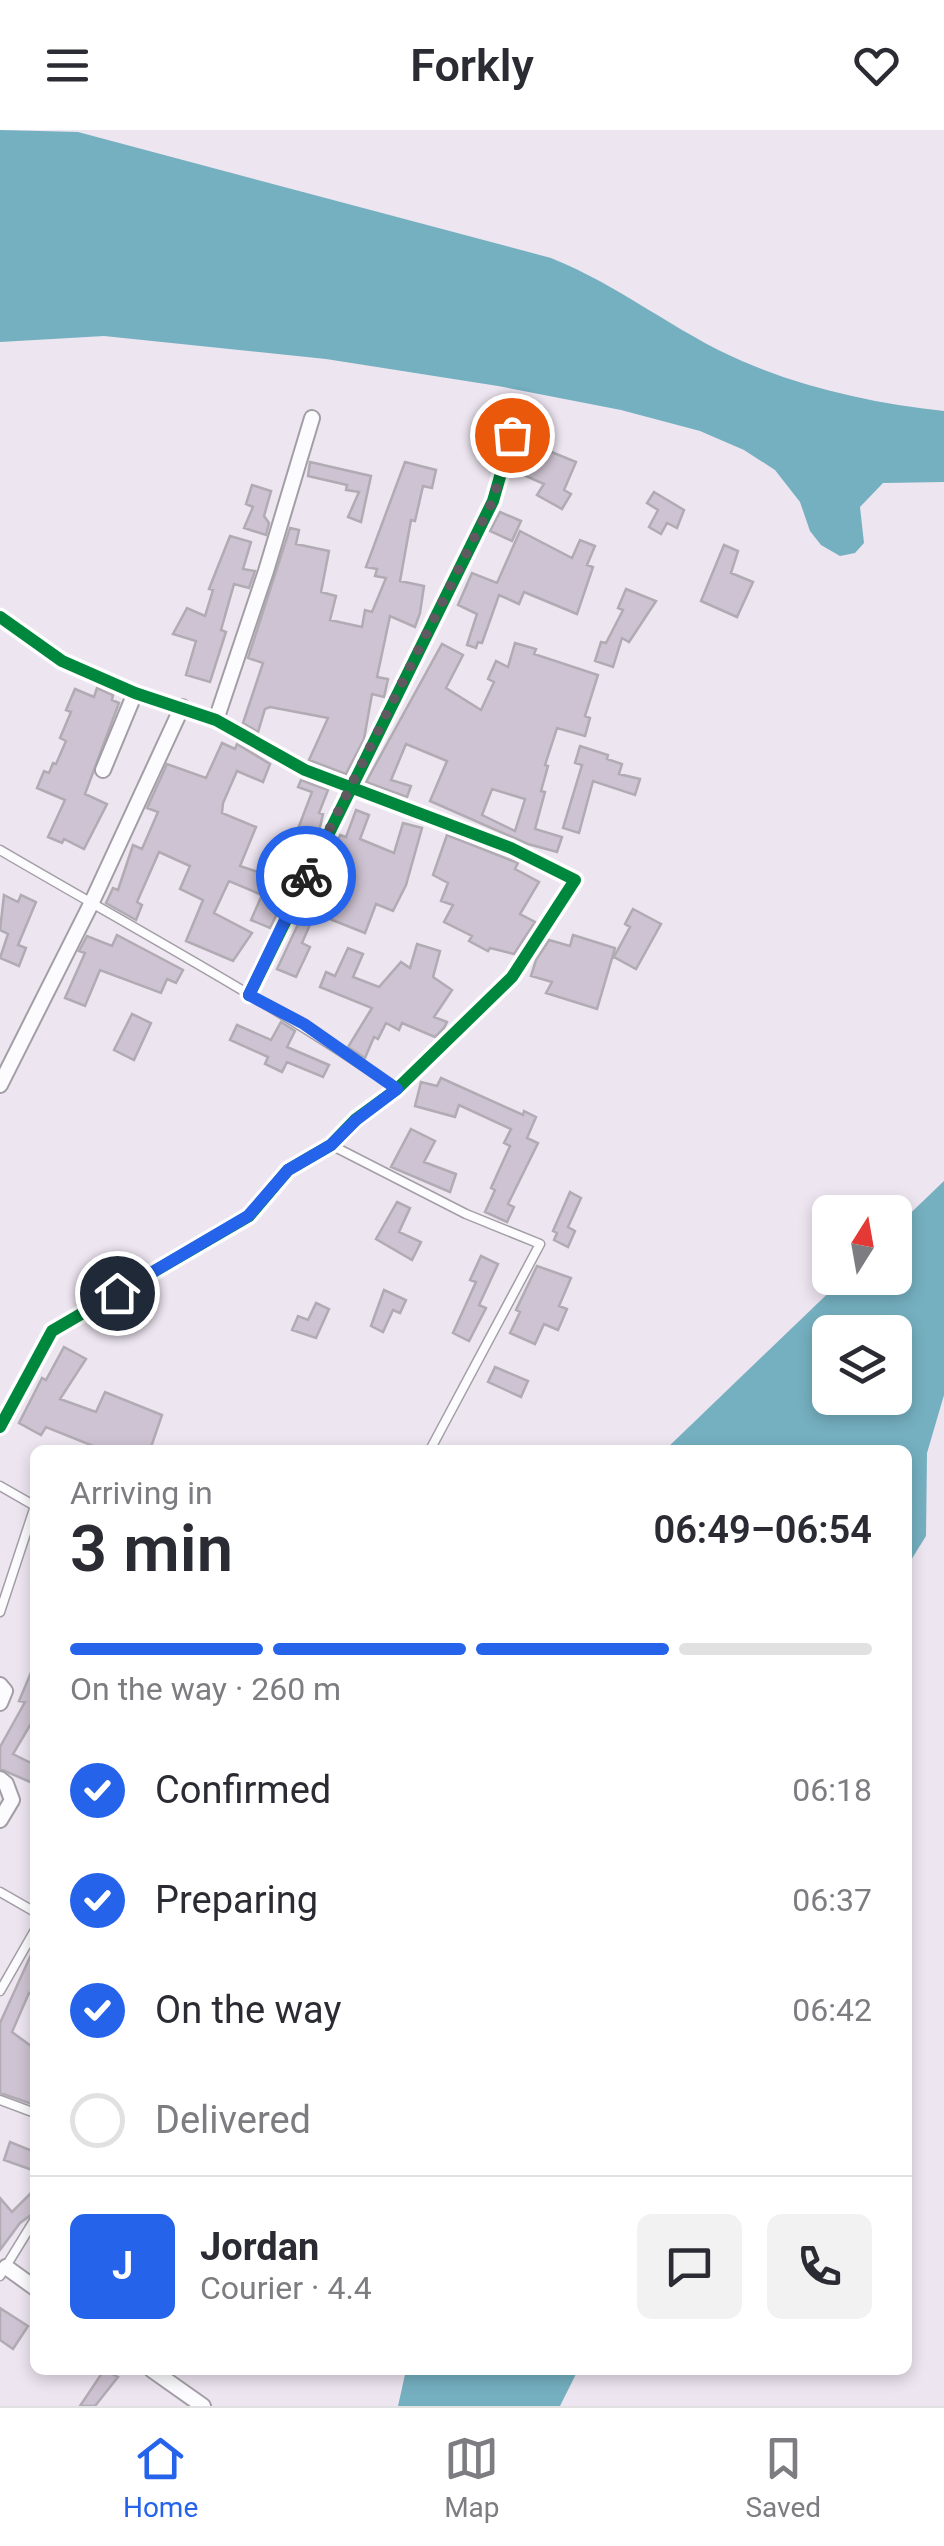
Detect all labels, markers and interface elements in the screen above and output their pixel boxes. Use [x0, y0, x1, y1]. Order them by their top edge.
icon: menu [40, 38, 95, 93]
icon: heart [849, 38, 904, 93]
text: Forkly [410, 39, 534, 92]
pin [470, 393, 555, 478]
icon: bag [485, 408, 540, 463]
courier [256, 826, 356, 926]
icon: bike [279, 849, 334, 904]
north arrow [812, 1195, 912, 1295]
map controls [812, 1195, 912, 1415]
pin [75, 1251, 160, 1336]
icon: home [90, 1266, 145, 1321]
button: layers [812, 1315, 912, 1415]
text: Arriving in [70, 1474, 213, 1512]
text: 06:49–06:54 [653, 1508, 872, 1552]
text: 3 min [70, 1511, 233, 1587]
text: On the way · 260 m [70, 1670, 341, 1708]
icon: check [70, 1763, 125, 1818]
text: Confirmed [155, 1768, 331, 1812]
text: 06:18 [792, 1771, 872, 1809]
icon: check [70, 1873, 125, 1928]
text: Preparing [155, 1878, 318, 1922]
text: 06:37 [792, 1881, 872, 1919]
icon: check [70, 1983, 125, 2038]
text: On the way [155, 1988, 341, 2032]
text: 06:42 [792, 1991, 872, 2029]
text: Delivered [155, 2098, 311, 2142]
button: chat [637, 2214, 742, 2319]
button: phone [767, 2214, 872, 2319]
text: Jordan [200, 2225, 319, 2269]
text: J [112, 2244, 133, 2288]
text: Courier · 4.4 [200, 2269, 372, 2307]
tab: Home [123, 2431, 198, 2524]
tab: Map [444, 2431, 500, 2524]
tab: Saved [745, 2431, 821, 2524]

